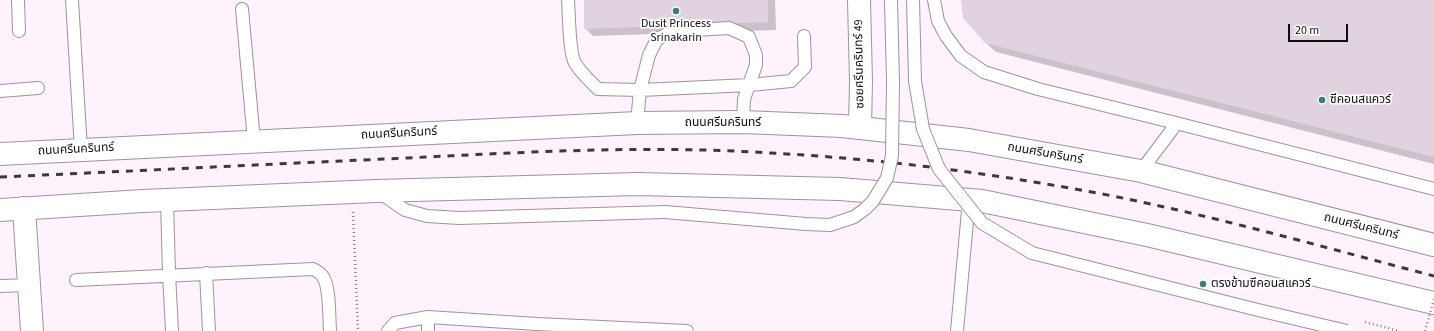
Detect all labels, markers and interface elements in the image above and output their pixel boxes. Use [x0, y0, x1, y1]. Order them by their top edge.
marker: Dusit Princess Srinakarin [671, 6, 681, 16]
scale bar [1290, 16, 1350, 42]
place label: Dusit Princess Srinakarin [641, 17, 711, 45]
street label: ซอยศรีนครินทร์ 49 [852, 19, 868, 109]
text: 20 m [1295, 22, 1319, 39]
place label: ซีคอนสแควร์ [1330, 93, 1391, 107]
marker: ซีคอนสแควร์ [1317, 95, 1327, 105]
street label: ถนนศรีนครินทร์ [685, 116, 761, 130]
street label: ถนนศรีนครินทร์ [360, 125, 438, 143]
street label: ถนนศรีนครินทร์ [1006, 140, 1084, 168]
street label: ถนนศรีนครินทร์ [37, 141, 115, 159]
street label: ถนนศรีนครินทร์ [1322, 211, 1400, 243]
place label: ตรงข้ามซีคอนสแควร์ [1211, 277, 1311, 291]
marker: ตรงข้ามซีคอนสแควร์ [1198, 279, 1208, 289]

